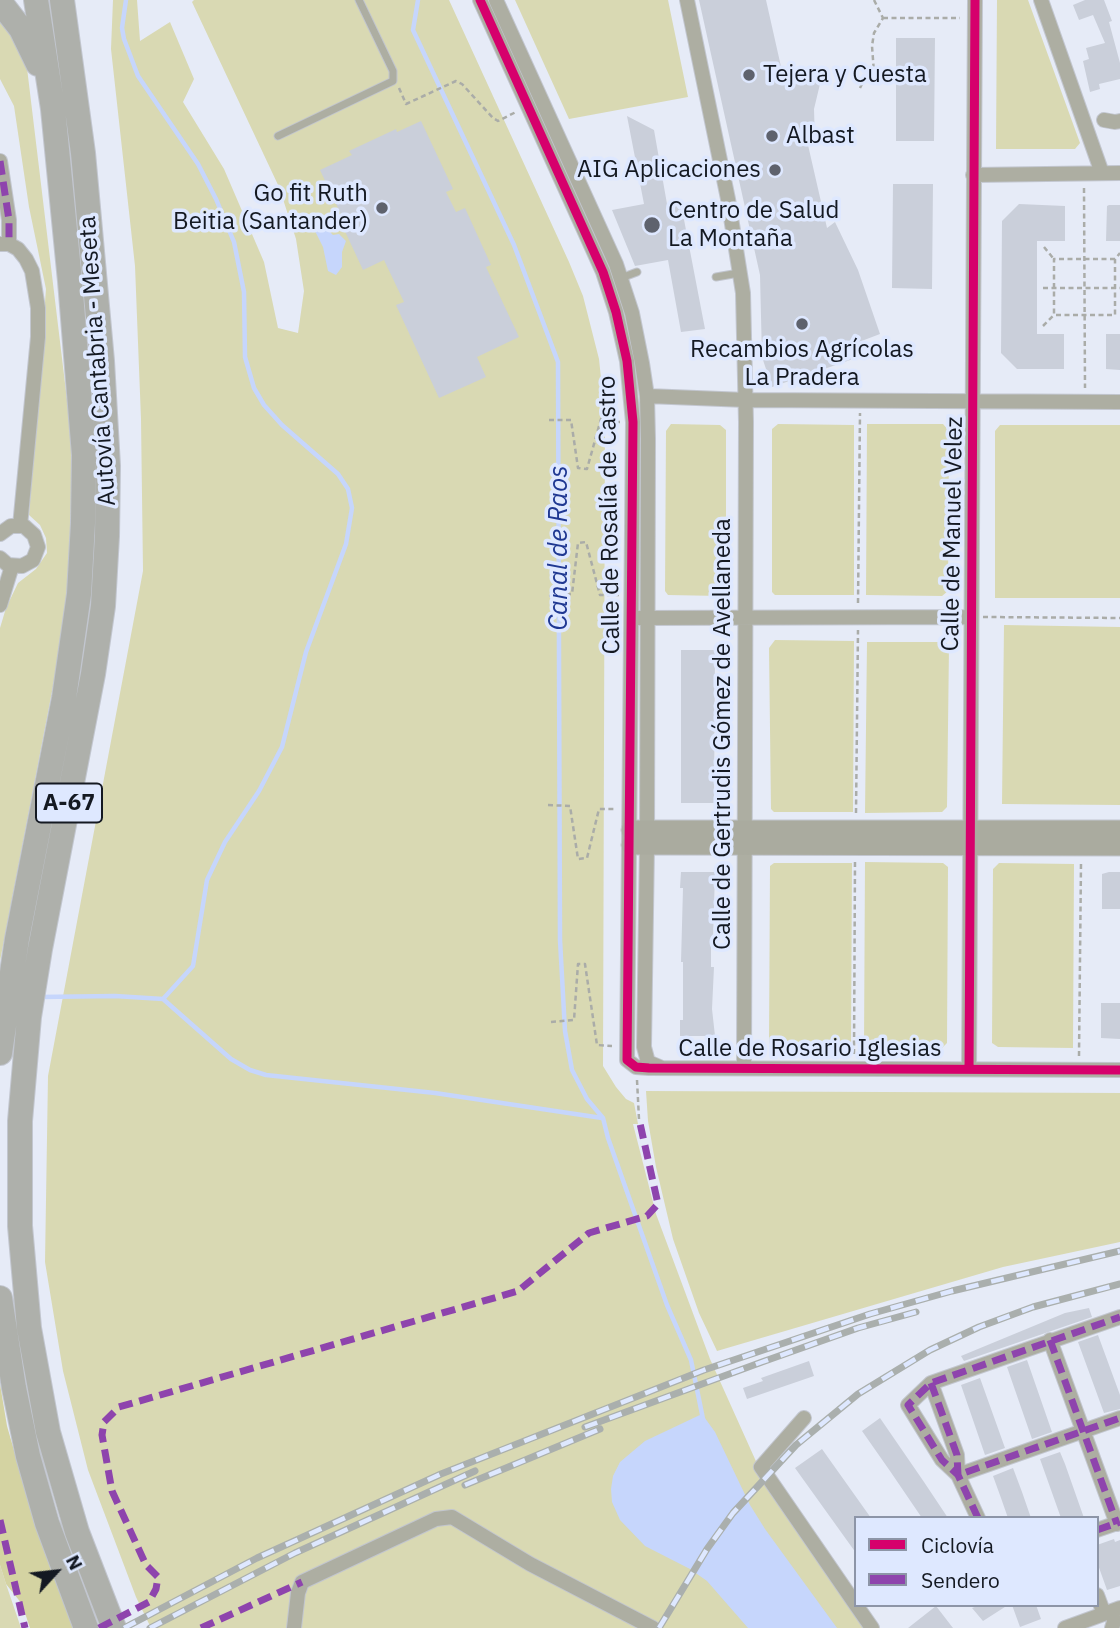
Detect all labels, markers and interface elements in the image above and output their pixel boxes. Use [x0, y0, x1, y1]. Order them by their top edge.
place label: Tejera y Cuesta [763, 61, 927, 89]
marker: Tejera y Cuesta [741, 67, 757, 83]
place label: Albast [786, 122, 855, 150]
marker: Albast [764, 128, 780, 144]
place label: AIG Aplicaciones [577, 156, 761, 184]
marker: AIG Aplicaciones [767, 162, 783, 178]
place label: Go fit Ruth Beitia (Santander) [173, 180, 368, 236]
place label: Centro de Salud La Montaña [668, 197, 840, 253]
marker: Go fit Ruth Beitia (Santander) [374, 200, 390, 216]
street label: Autovía Cantabria - Meseta [73, 215, 123, 507]
marker: Centro de Salud La Montaña [642, 215, 662, 235]
marker: Recambios Agrícolas La Pradera [794, 316, 810, 332]
place label: Recambios Agrícolas La Pradera [690, 336, 914, 392]
street label: Calle de Rosalía de Castro [593, 375, 627, 655]
street label: Calle de Manuel Velez [937, 416, 969, 652]
water label: Canal de Raos [543, 465, 575, 631]
street label: Calle de Gertrudis Gómez de Avellaneda [709, 518, 737, 950]
road number: A-67 [36, 783, 102, 822]
street label: Calle de Rosario Iglesias [678, 1035, 942, 1063]
legend [854, 1516, 1099, 1607]
text: Ciclovía [921, 1531, 994, 1559]
north arrow [21, 1537, 91, 1607]
text: N [61, 1551, 89, 1574]
text: Sendero [921, 1566, 1000, 1594]

